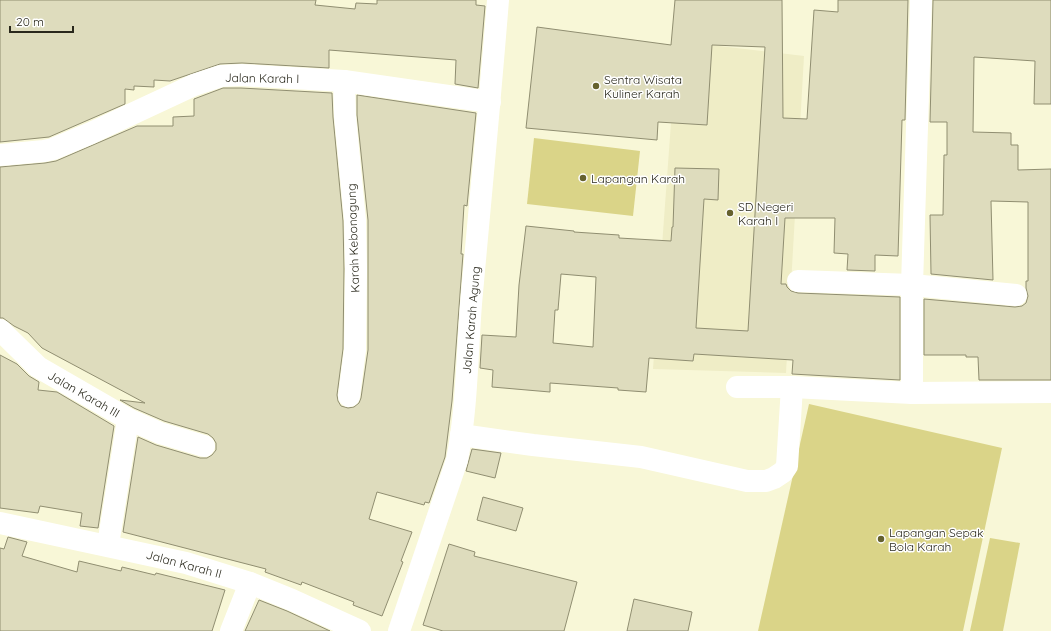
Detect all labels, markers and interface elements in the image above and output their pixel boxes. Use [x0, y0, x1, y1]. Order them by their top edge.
scale bar [10, 8, 73, 34]
text: 20 m [16, 14, 44, 29]
street label: Jalan Karah I [225, 70, 299, 86]
place label: Sentra Wisata Kuliner Karah [604, 72, 682, 101]
marker: Sentra Wisata Kuliner Karah [591, 81, 601, 91]
place label: Lapangan Karah [591, 171, 685, 186]
marker: Lapangan Karah [578, 173, 588, 183]
street label: Karah Kebonagung [344, 183, 362, 293]
place label: SD Negeri Karah I [738, 199, 793, 228]
marker: SD Negeri Karah I [725, 208, 735, 218]
street label: Jalan Karah Agung [459, 266, 483, 374]
street label: Jalan Karah III [45, 367, 123, 421]
place label: Lapangan Sepak Bola Karah [889, 525, 984, 554]
marker: Lapangan Sepak Bola Karah [876, 534, 886, 544]
street label: Jalan Karah II [145, 547, 223, 581]

